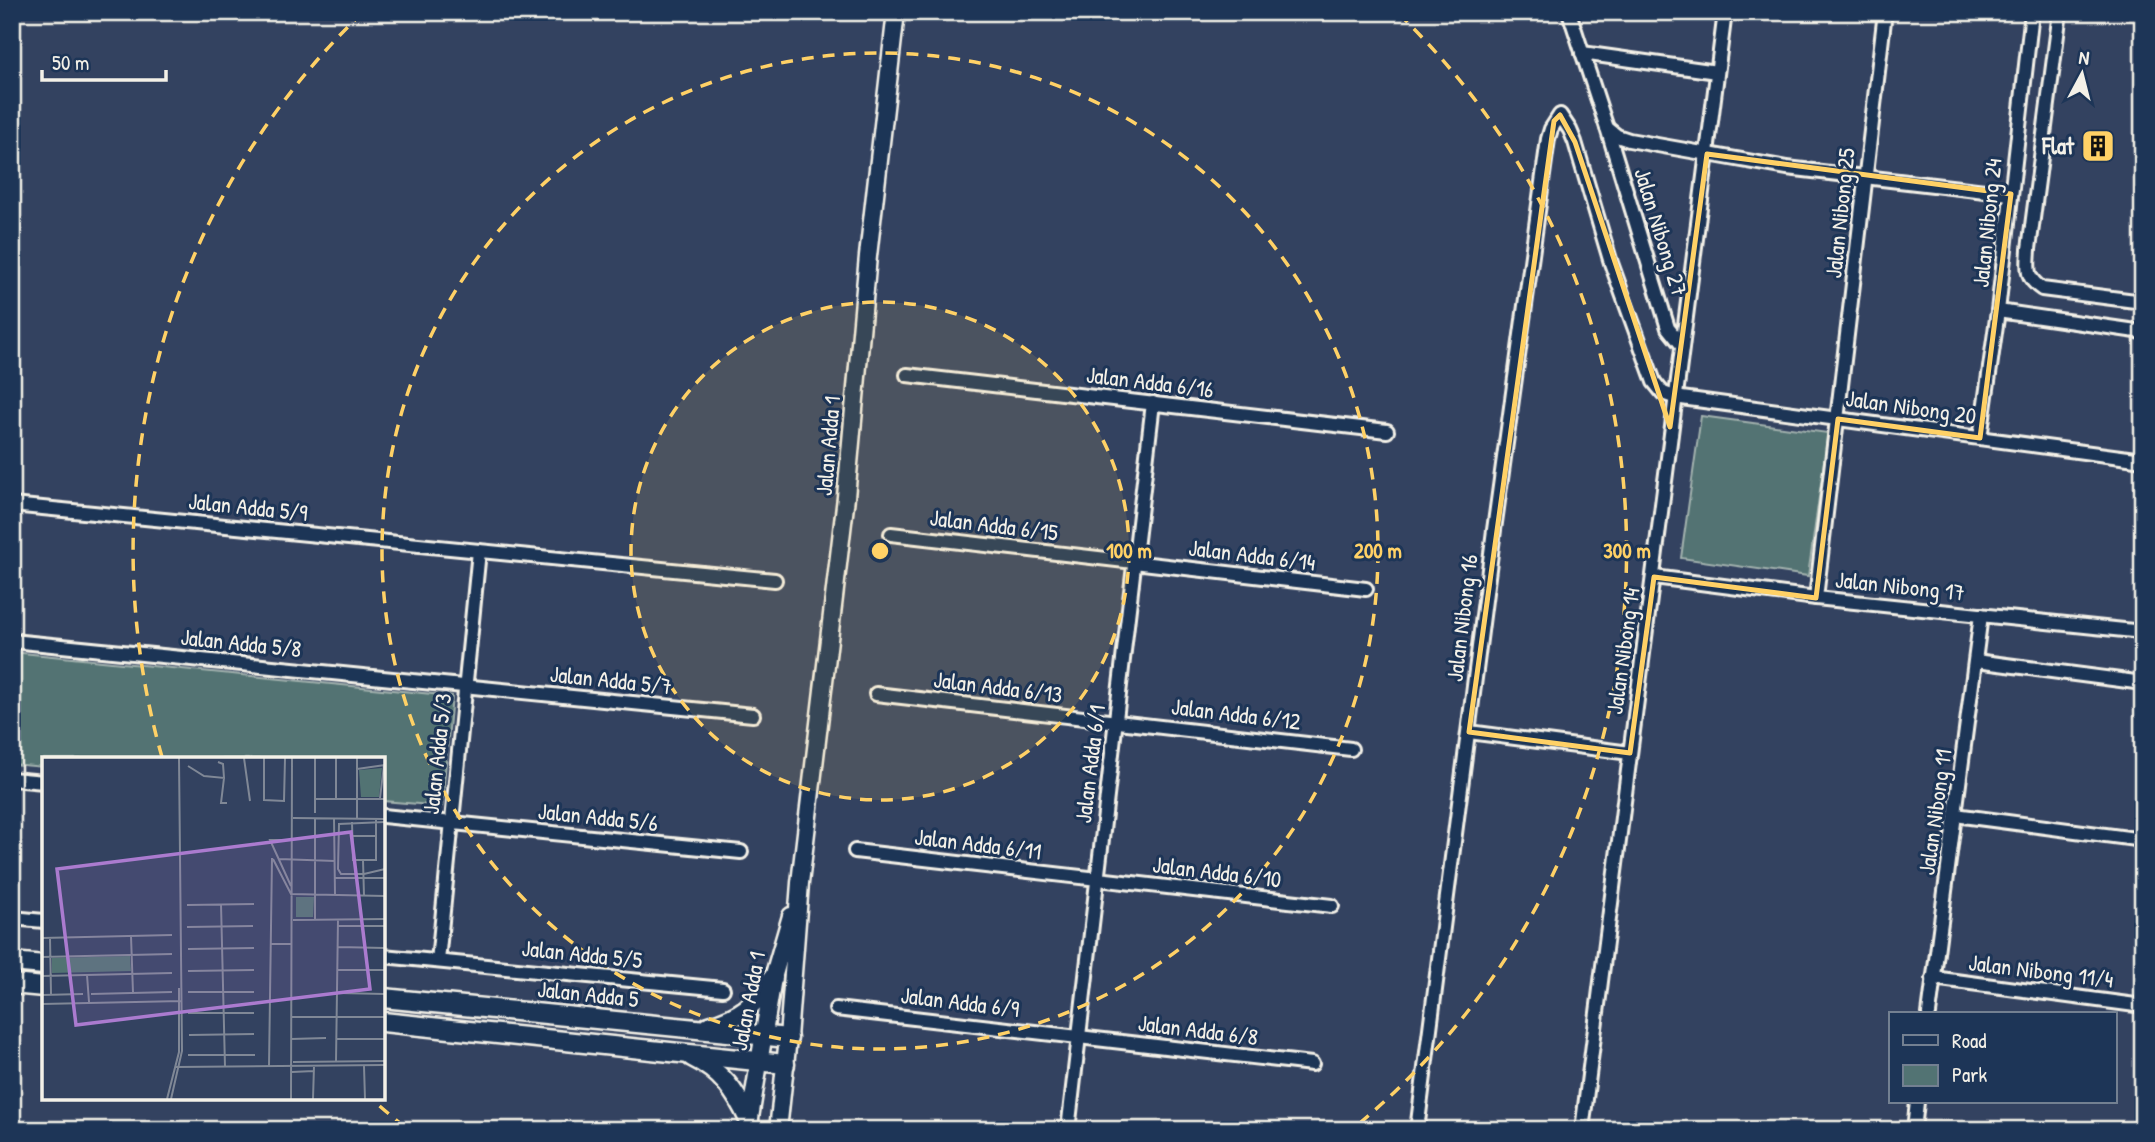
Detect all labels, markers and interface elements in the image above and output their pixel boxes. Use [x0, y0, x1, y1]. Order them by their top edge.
scale bar [42, 38, 166, 82]
north arrow [2046, 38, 2116, 108]
text: N [2077, 44, 2091, 71]
text: 50 m [52, 48, 89, 77]
building icon: Flat [2079, 127, 2117, 165]
place label: Flat [2041, 130, 2075, 161]
street label: Jalan Nibong 25 [1817, 146, 1862, 280]
street label: Jalan Nibong 24 [1964, 157, 2009, 289]
street label: Jalan Nibong 27 [1627, 164, 1696, 300]
street label: Jalan Adda 6/16 [1085, 358, 1216, 405]
street label: Jalan Nibong 20 [1844, 382, 1978, 431]
street label: Jalan Adda 1 [808, 395, 847, 497]
street label: Jalan Adda 5/9 [187, 485, 309, 528]
street label: Jalan Adda 6/15 [928, 501, 1060, 548]
street label: Jalan Adda 6/14 [1187, 531, 1317, 578]
text: 100 m [1106, 536, 1152, 565]
text: 200 m [1354, 536, 1402, 565]
text: 300 m [1603, 536, 1651, 565]
centre of rings [868, 539, 892, 563]
street label: Jalan Nibong 16 [1438, 553, 1485, 683]
street label: Jalan Nibong 17 [1834, 563, 1966, 608]
street label: Jalan Nibong 14 [1598, 586, 1647, 716]
street label: Jalan Adda 5/8 [179, 621, 303, 664]
street label: Jalan Adda 5/7 [548, 658, 674, 701]
street label: Jalan Adda 6/13 [932, 663, 1064, 710]
street label: Jalan Adda 6/12 [1170, 690, 1303, 737]
street label: Jalan Adda 5/3 [415, 692, 458, 816]
street label: Jalan Adda 6/1 [1067, 703, 1112, 825]
street label: Jalan Nibong 11 [1910, 747, 1959, 877]
inset map [42, 757, 385, 1100]
street label: Jalan Adda 5/6 [537, 795, 660, 838]
street label: Jalan Adda 6/11 [913, 820, 1043, 867]
street label: Jalan Adda 6/10 [1151, 848, 1283, 895]
street label: Jalan Adda 5/5 [520, 932, 644, 975]
street label: Jalan Nibong 11/4 [1967, 946, 2115, 995]
street label: Jalan Adda 1 [723, 949, 772, 1053]
street label: Jalan Adda 5 [536, 973, 640, 1014]
street label: Jalan Adda 6/9 [899, 979, 1021, 1024]
street label: Jalan Adda 6/8 [1136, 1007, 1260, 1052]
legend [1889, 1012, 2116, 1104]
text: Road [1952, 1026, 1986, 1055]
text: Park [1952, 1060, 1987, 1089]

